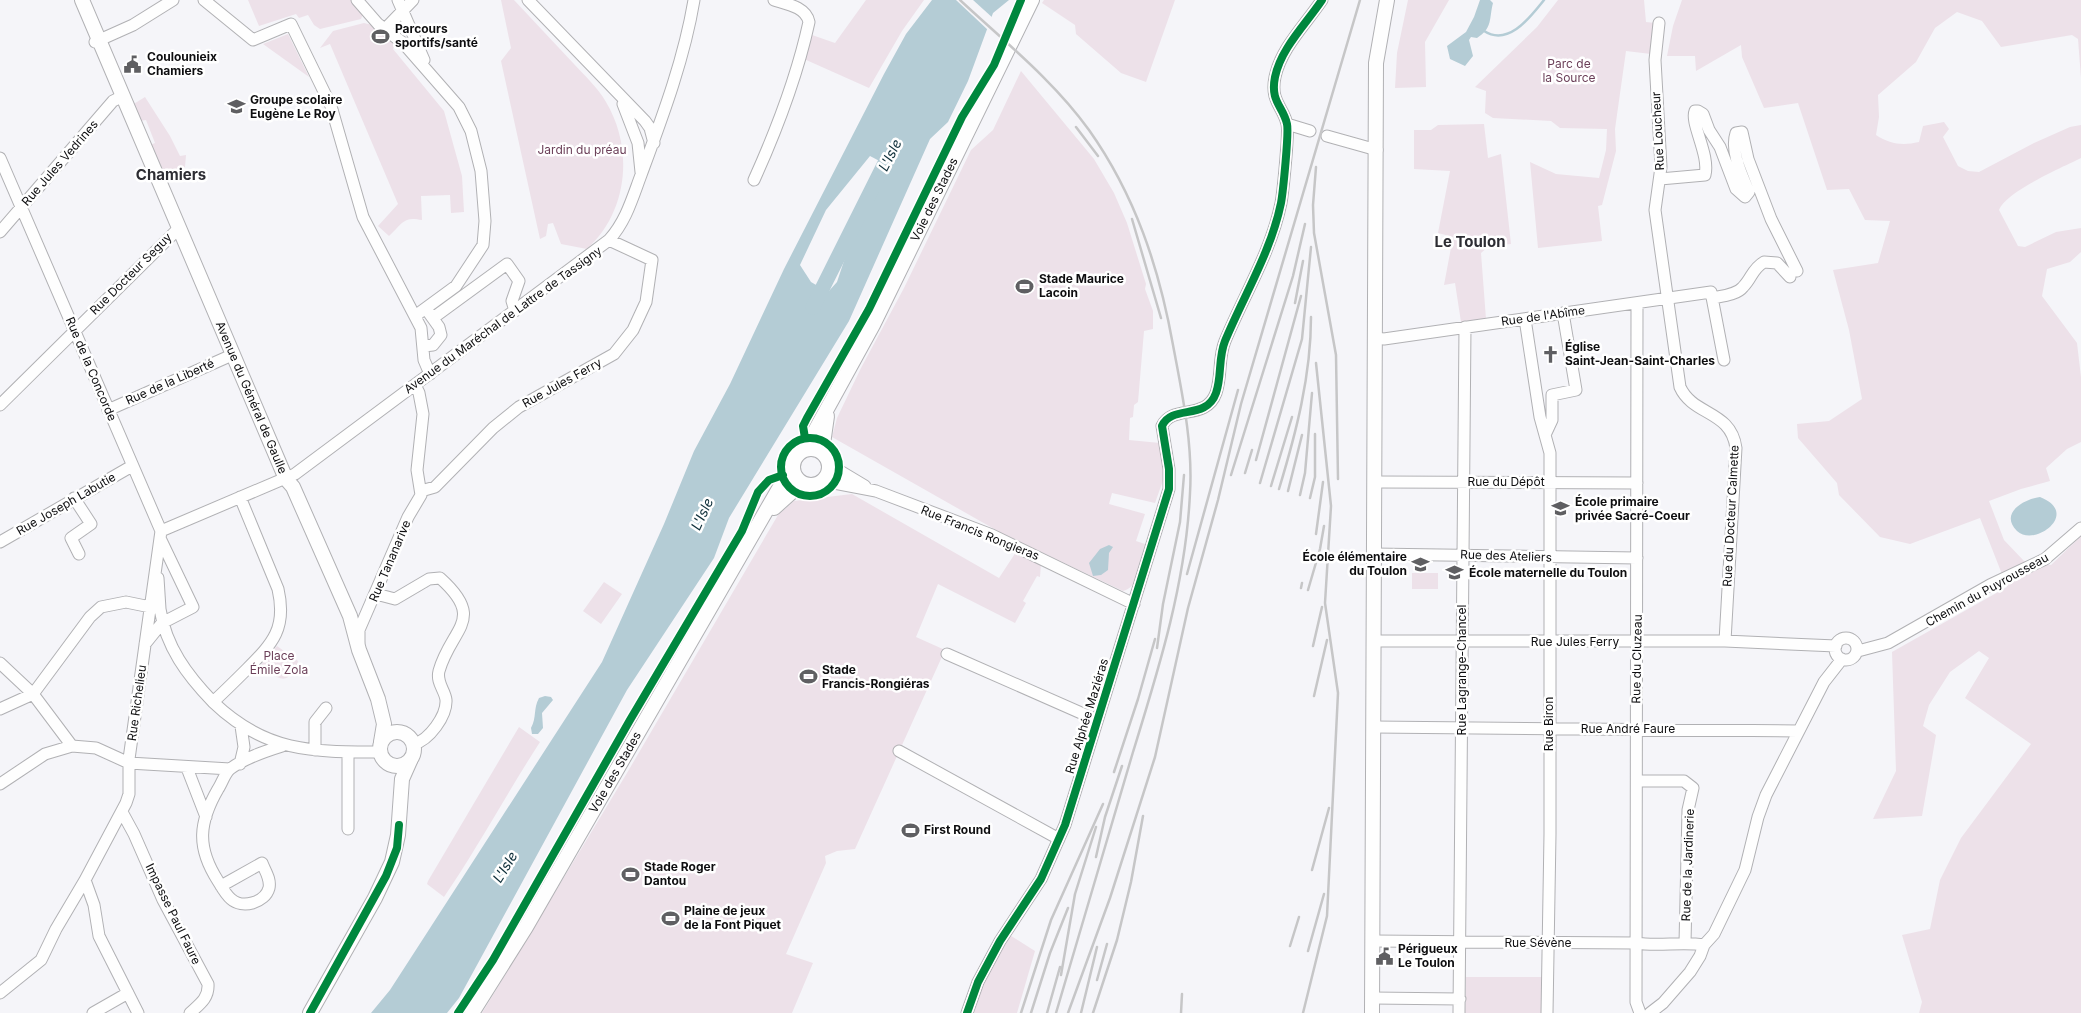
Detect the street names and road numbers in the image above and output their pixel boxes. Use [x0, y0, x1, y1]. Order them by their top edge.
street label: Rue Loucheur [1648, 91, 1667, 171]
street label: Rue Jules Vedrines [18, 117, 101, 209]
street label: Voie des Stades [907, 155, 961, 244]
street label: Rue Docteur Seguy [87, 229, 175, 318]
street label: Avenue du Maréchal de Lattre de Tassigny [401, 243, 605, 396]
street label: Rue de l'Abîme [1500, 302, 1586, 329]
street label: Rue de la Concorde [63, 314, 120, 423]
street label: Avenue du Général de Gaulle [213, 319, 291, 476]
street label: Rue Jules Ferry [519, 354, 604, 411]
street label: Rue de la Liberté [123, 355, 216, 408]
street label: Rue du Docteur Calmette [1719, 445, 1742, 587]
street label: Rue Joseph Labutie [13, 469, 118, 538]
street label: Rue du Dépôt [1467, 474, 1545, 489]
street label: Rue Francis Rongieras [919, 502, 1042, 563]
street label: Rue Tananarive [366, 518, 414, 604]
street label: Rue des Ateliers [1460, 546, 1552, 565]
street label: Chemin du Puyrousseau [1923, 549, 2051, 630]
street label: Rue Lagrange-Chancel [1454, 605, 1469, 735]
street label: Rue du Cluzeau [1628, 614, 1645, 704]
street label: Rue Jules Ferry [1531, 634, 1620, 649]
street label: Rue Alphée Maziéras [1062, 656, 1111, 775]
street label: Rue Richelieu [124, 664, 149, 742]
street label: Rue Biron [1541, 697, 1556, 751]
street label: Rue André Faure [1581, 721, 1675, 736]
street label: Voie des Stades [585, 729, 644, 816]
street label: Rue de la Jardinerie [1678, 808, 1697, 922]
street label: Impasse Paul Faure [142, 861, 204, 967]
street label: Rue Sévène [1504, 935, 1572, 950]

